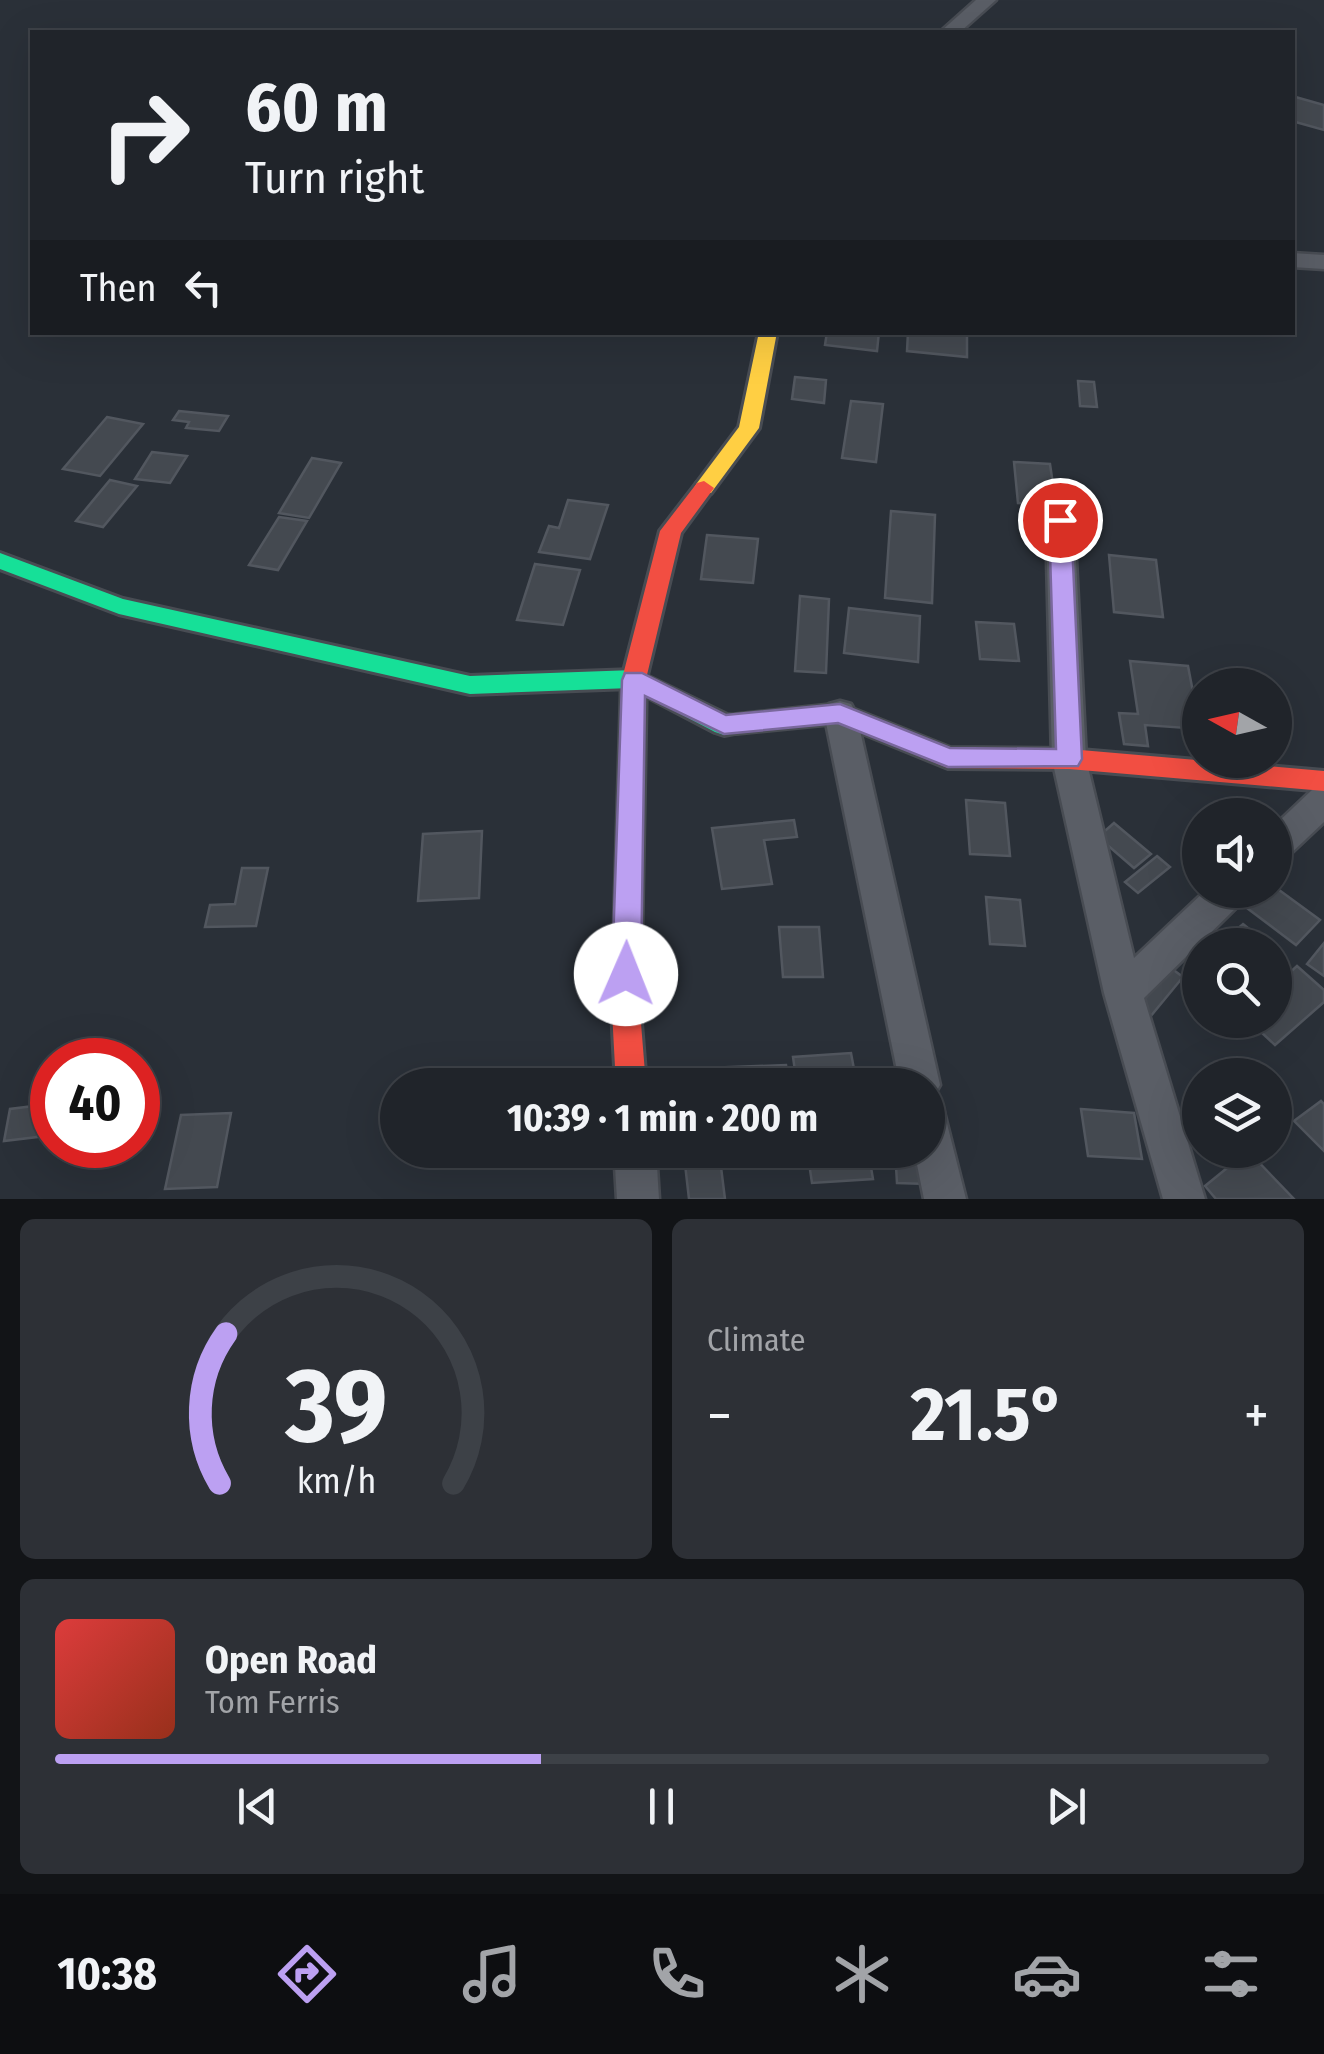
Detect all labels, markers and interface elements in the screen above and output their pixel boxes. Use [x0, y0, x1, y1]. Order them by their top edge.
text: 60 m [245, 66, 388, 150]
icon: right [80, 70, 210, 200]
text: Turn right [245, 151, 424, 205]
icon: left [176, 260, 231, 315]
text: Then [80, 265, 156, 311]
pin [1018, 478, 1103, 563]
icon: arrive [1033, 493, 1088, 548]
north arrow [1182, 668, 1292, 778]
map controls [1182, 668, 1292, 1168]
button: sound [1182, 798, 1292, 908]
position arrow [574, 922, 678, 1026]
button: search [1182, 928, 1292, 1038]
speed limit sign: 40 [30, 1038, 160, 1168]
button: layers [1182, 1058, 1292, 1168]
text: 10:39 · 1 min · 200 m [507, 1095, 818, 1141]
text: Climate [707, 1321, 806, 1359]
text: 39 [284, 1344, 387, 1469]
text: 21.5° [911, 1370, 1065, 1460]
text: − [707, 1383, 732, 1449]
text: + [1244, 1383, 1269, 1449]
text: km/h [296, 1460, 376, 1502]
text: Open Road [205, 1637, 377, 1683]
text: Tom Ferris [205, 1683, 340, 1721]
icon: previous [230, 1779, 285, 1834]
icon: pause [634, 1779, 689, 1834]
icon: next [1039, 1779, 1094, 1834]
icon: directions [272, 1939, 342, 2009]
icon: music [457, 1939, 527, 2009]
icon: phone [642, 1939, 712, 2009]
icon: climate [827, 1939, 897, 2009]
icon: car [1012, 1939, 1082, 2009]
icon: filters [1196, 1939, 1266, 2009]
text: 10:38 [57, 1947, 157, 2001]

